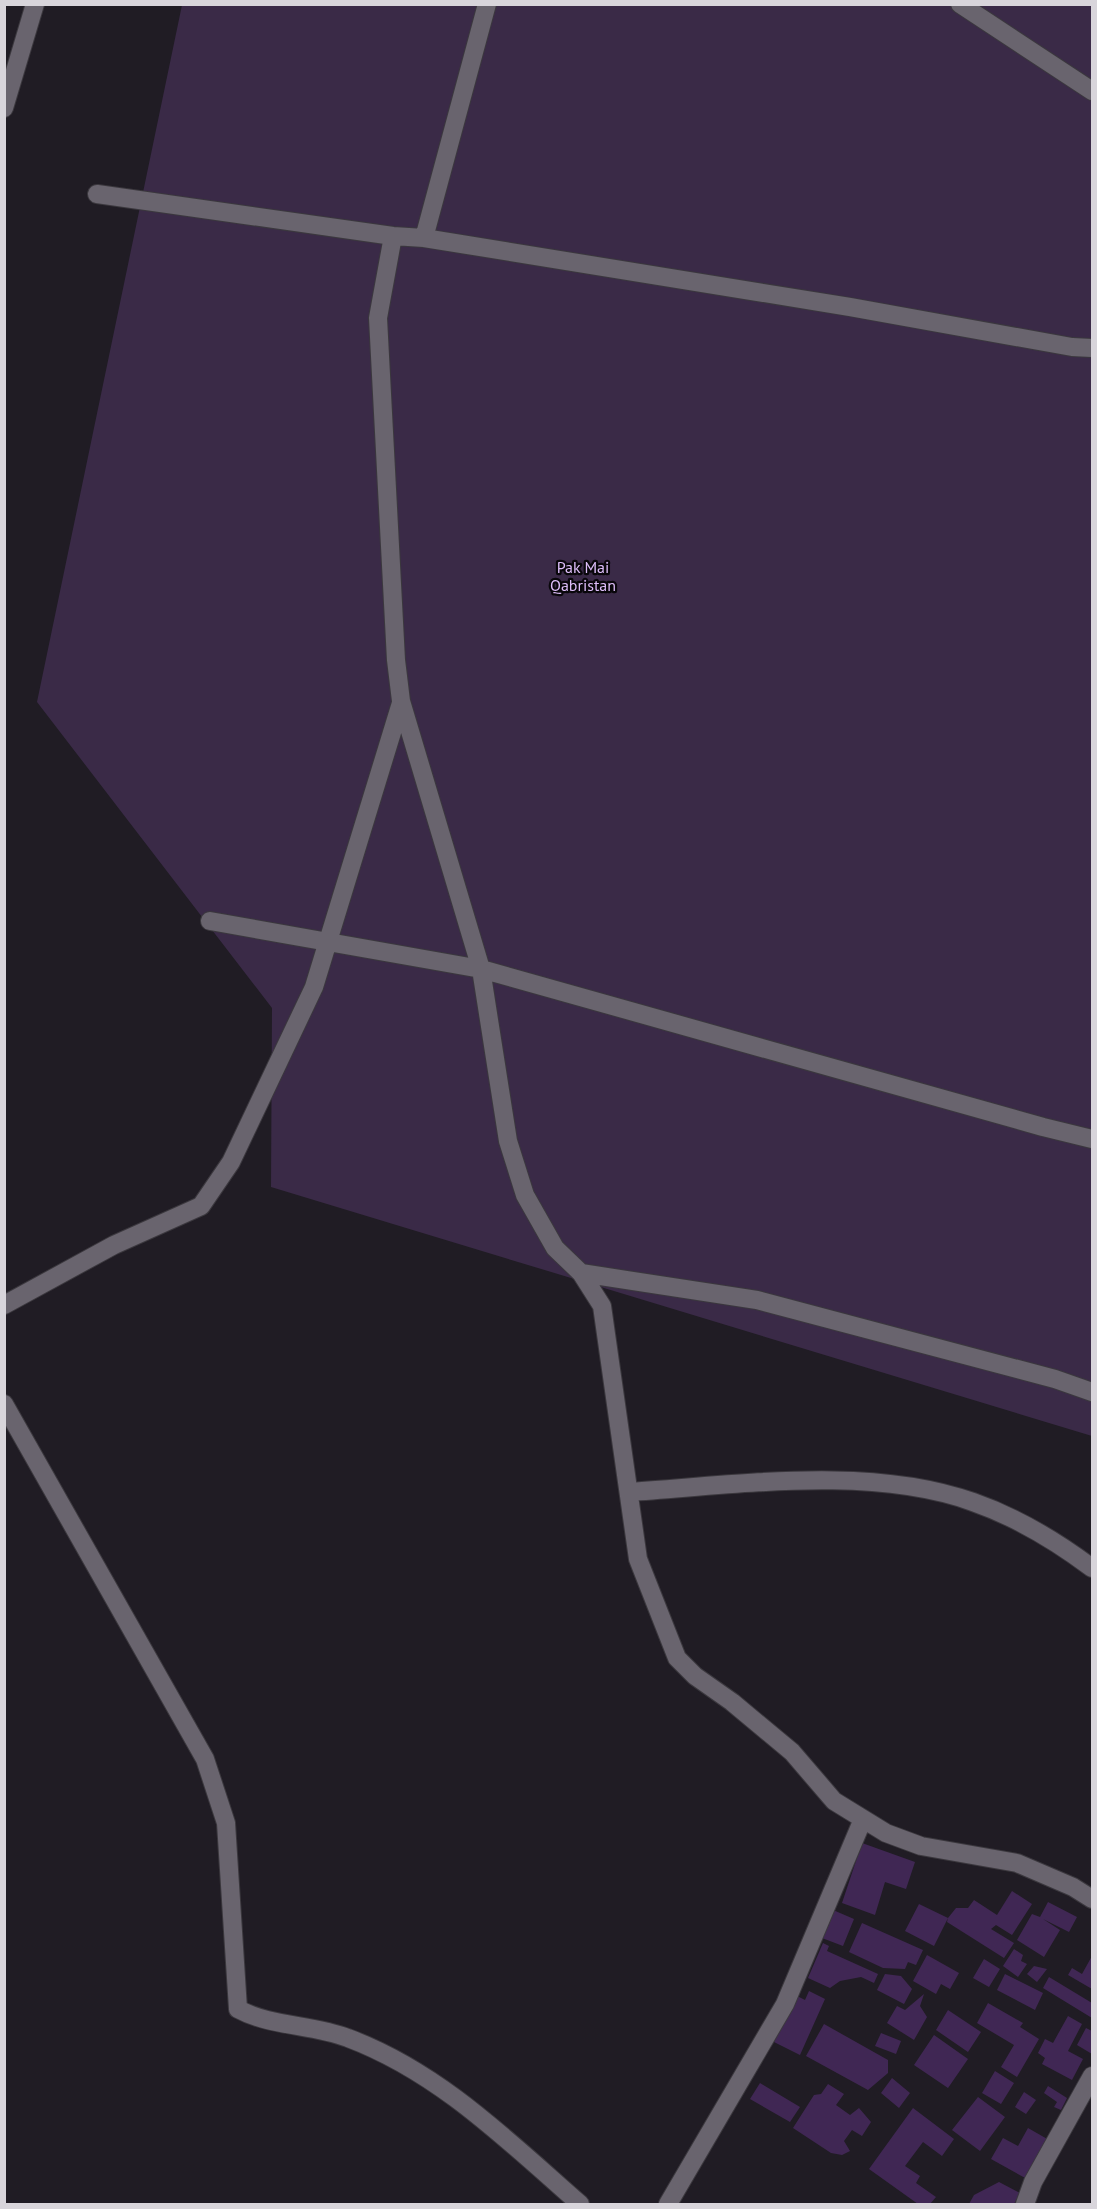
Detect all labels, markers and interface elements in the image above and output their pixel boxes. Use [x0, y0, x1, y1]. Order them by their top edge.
park label: Pak Mai Qabristan [550, 557, 616, 595]

